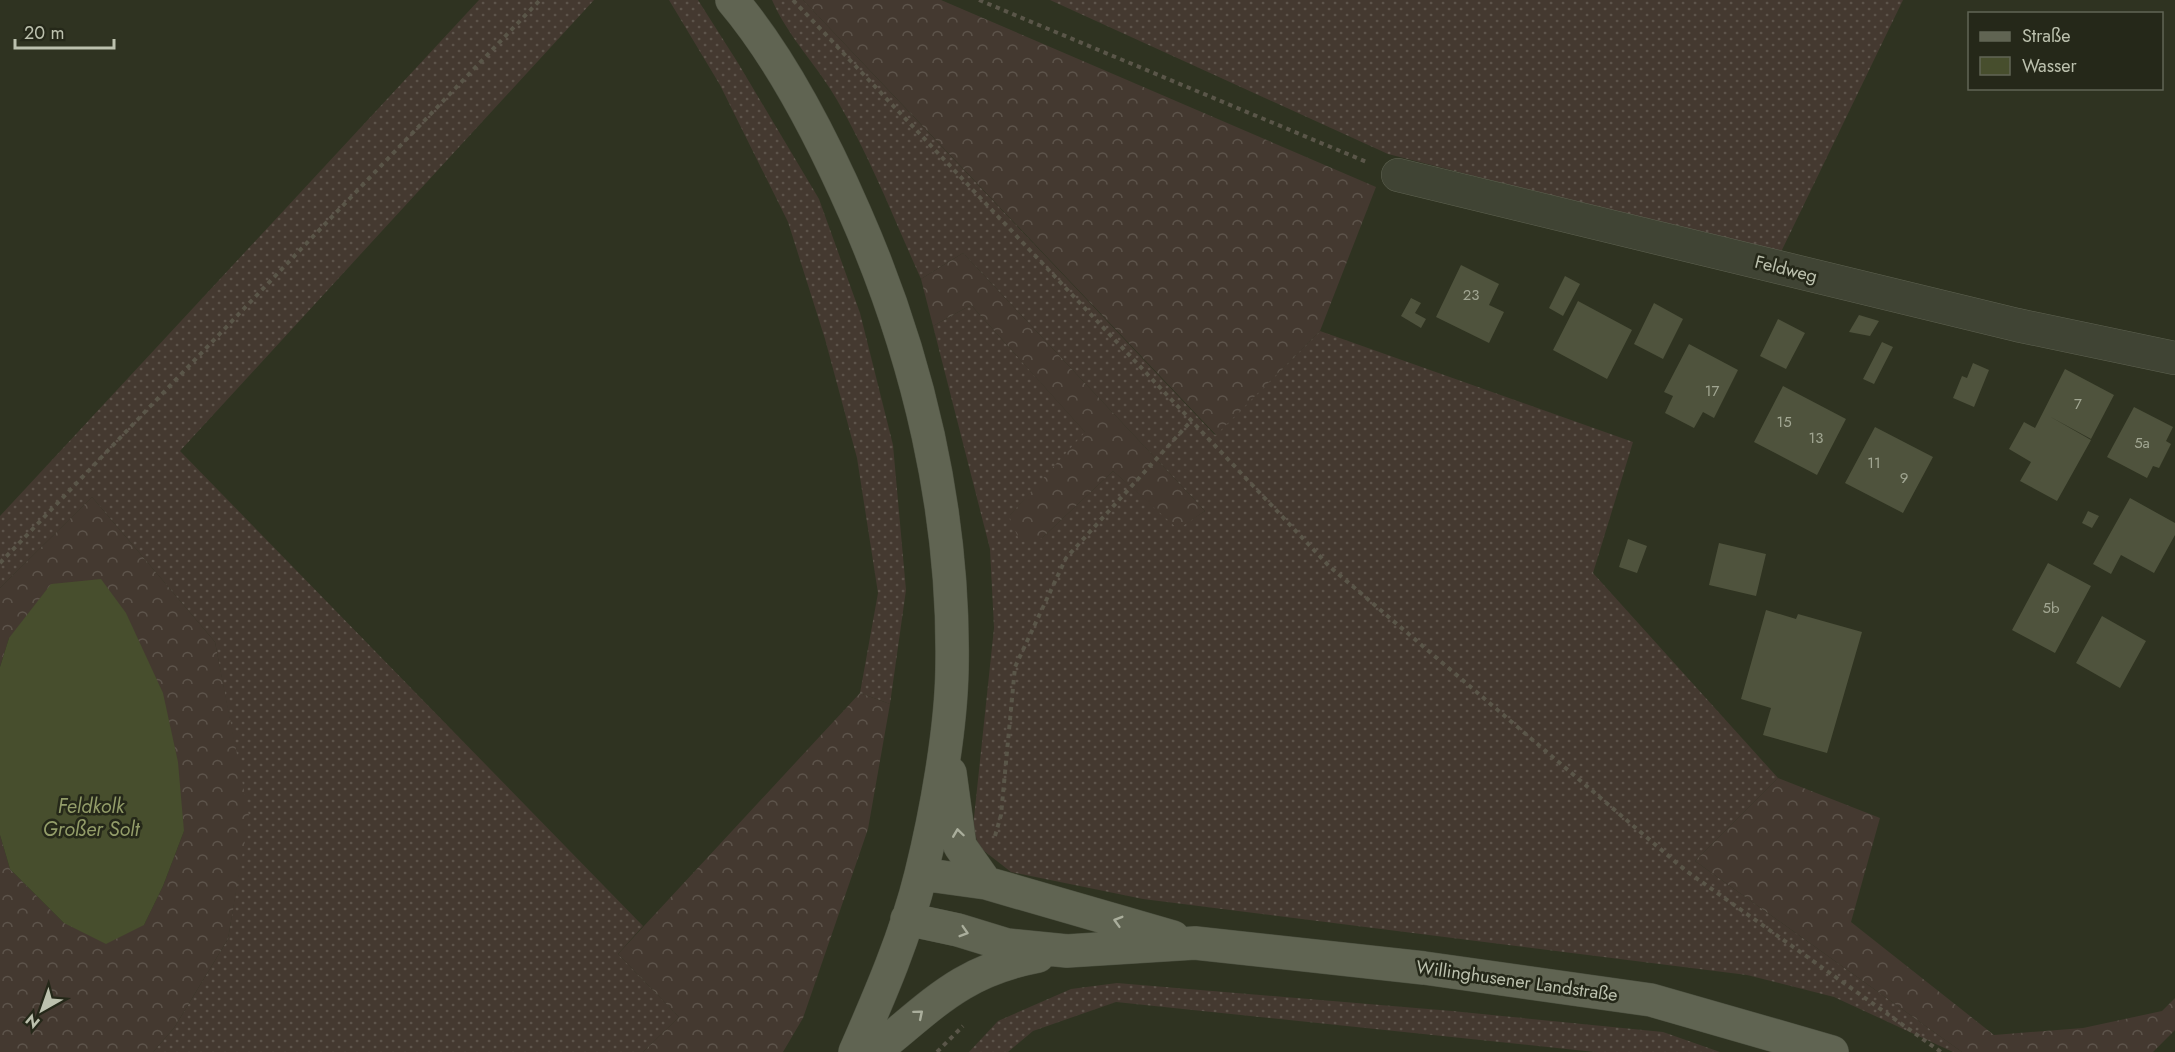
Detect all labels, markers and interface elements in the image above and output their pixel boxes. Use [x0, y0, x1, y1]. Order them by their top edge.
scale bar [15, 12, 114, 50]
legend [1968, 12, 2163, 90]
text: 20 m [24, 20, 64, 46]
text: Straße [2022, 23, 2070, 49]
text: Wasser [2022, 53, 2077, 79]
street label: Feldweg [1752, 249, 1820, 289]
house number: 23 [1463, 284, 1479, 306]
house number: 17 [1705, 380, 1719, 402]
house number: 7 [2074, 393, 2082, 415]
house number: 15 [1776, 411, 1792, 433]
house number: 13 [1809, 427, 1823, 449]
house number: 5a [2134, 432, 2150, 454]
house number: 11 [1867, 452, 1881, 474]
house number: 9 [1900, 467, 1908, 489]
house number: 5b [2042, 597, 2060, 619]
water label: Feldkolk Großer Solt [43, 792, 141, 844]
one-way arrow [953, 828, 965, 837]
one-way arrow [1113, 916, 1124, 928]
one-way arrow [958, 925, 969, 937]
street label: Willinghusener Landstraße [1415, 954, 1619, 1008]
north arrow [12, 980, 72, 1040]
text: N [20, 1008, 45, 1034]
one-way arrow [912, 1010, 923, 1021]

